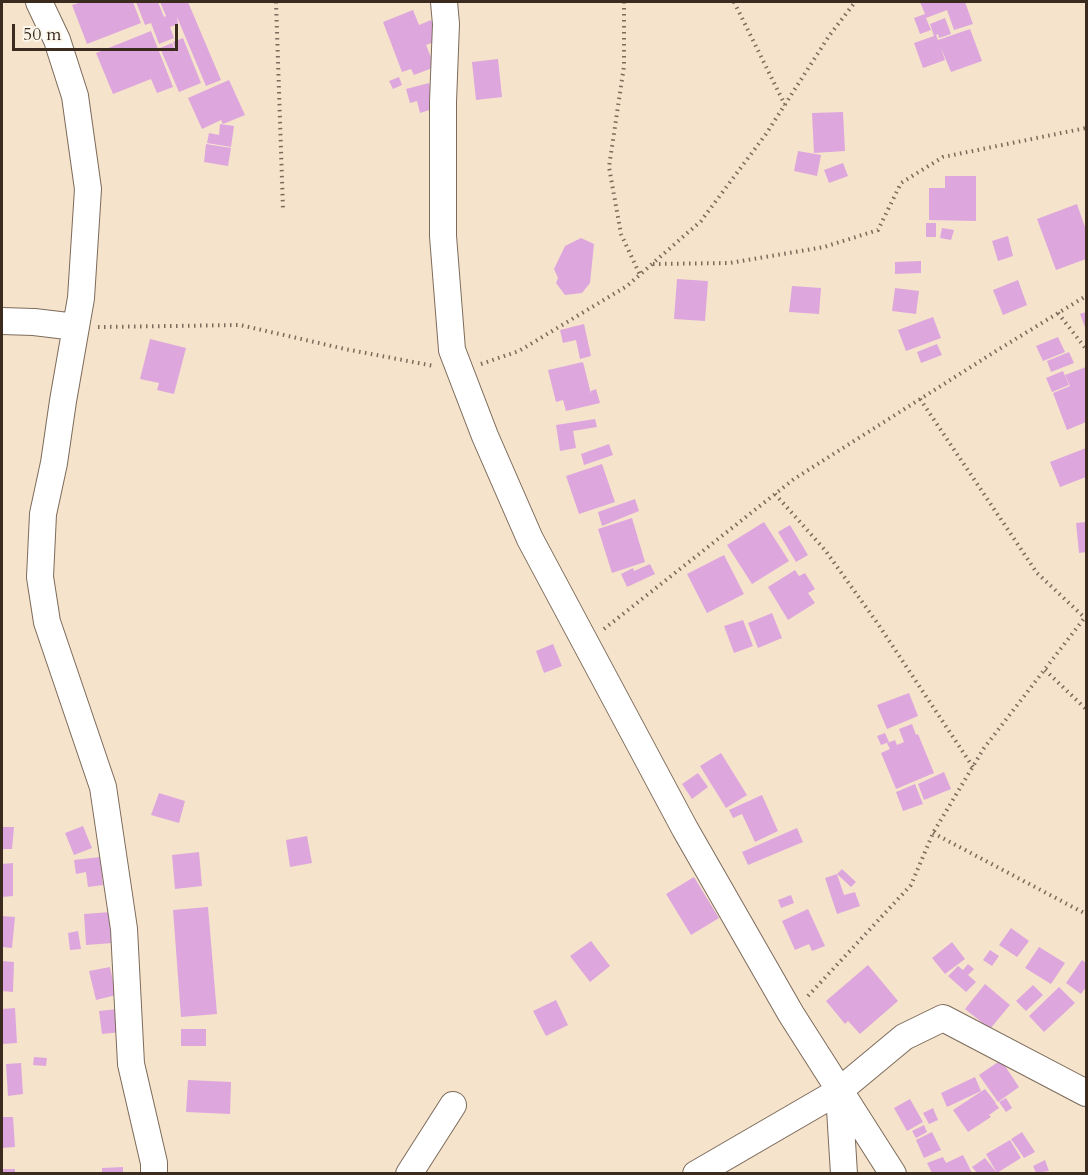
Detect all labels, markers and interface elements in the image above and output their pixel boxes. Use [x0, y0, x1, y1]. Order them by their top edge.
scale bar [15, 12, 182, 50]
text: 50 m [23, 22, 62, 47]

